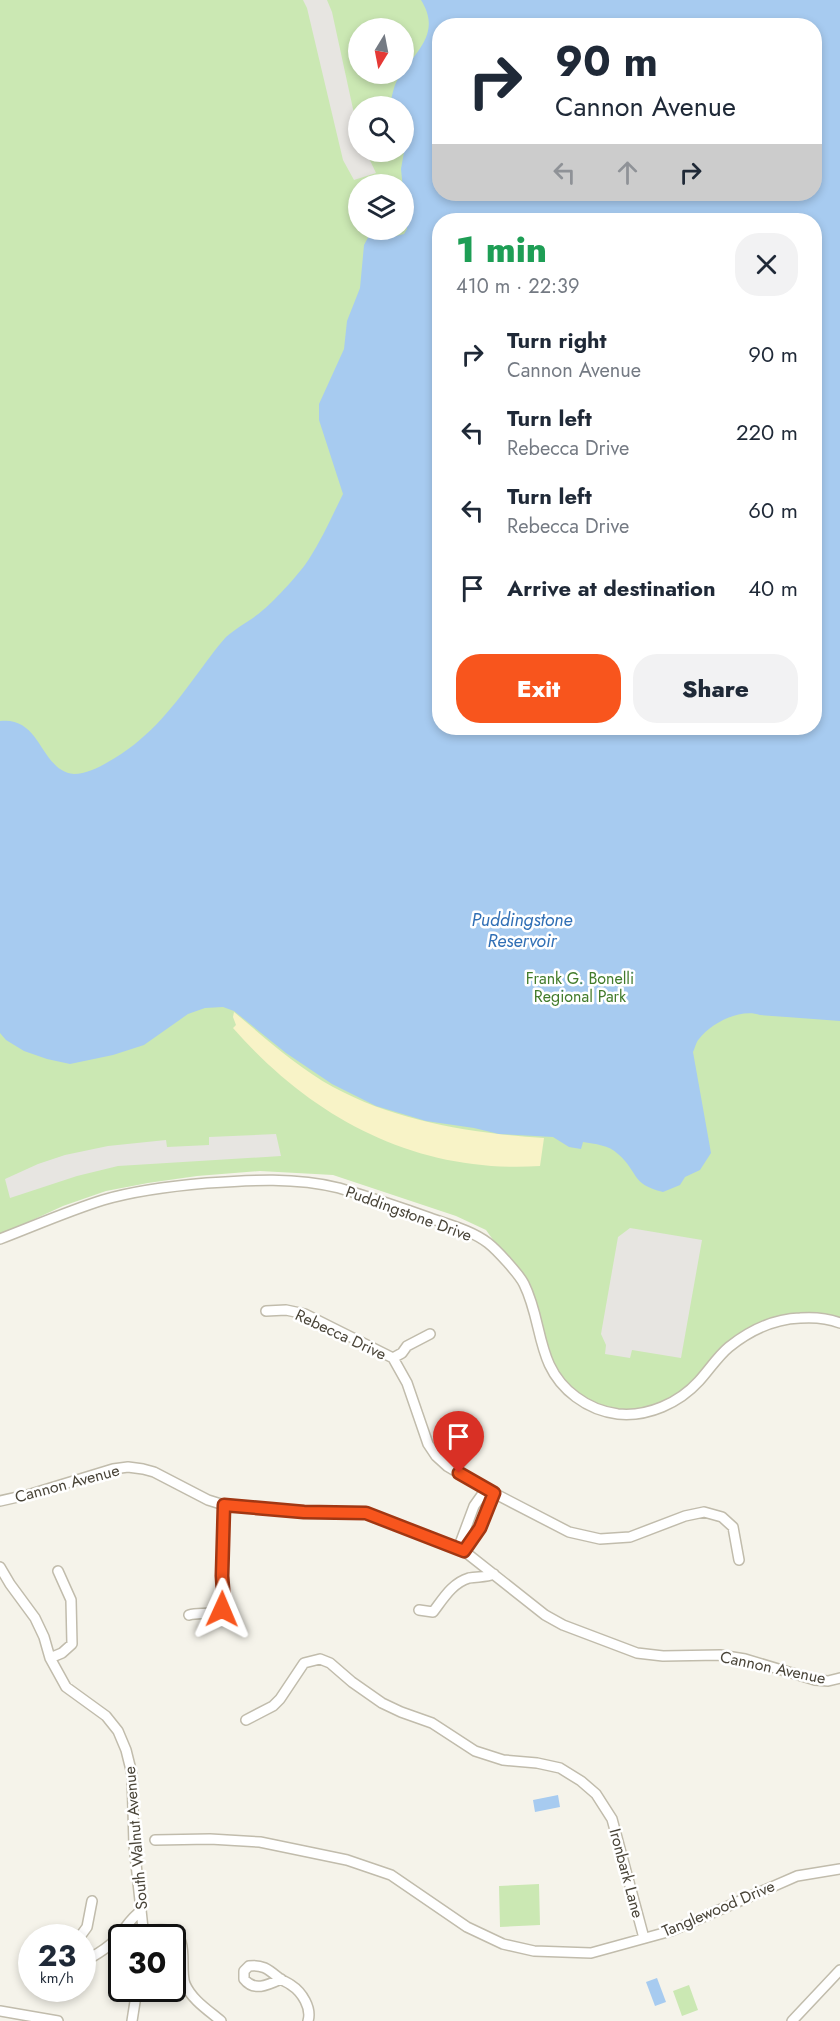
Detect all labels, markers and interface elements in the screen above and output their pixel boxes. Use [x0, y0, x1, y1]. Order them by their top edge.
north arrow [348, 18, 414, 84]
map controls [348, 18, 414, 240]
text: 90 m [555, 31, 658, 92]
icon: right [456, 42, 534, 120]
text: Cannon Avenue [555, 87, 736, 126]
button: search [348, 96, 414, 162]
icon: left [548, 156, 581, 189]
icon: ahead [611, 156, 644, 189]
icon: right [674, 156, 707, 189]
button: layers [348, 174, 414, 240]
text: 1 min [456, 223, 547, 275]
button: close [735, 233, 798, 296]
text: 410 m · 22:39 [456, 272, 579, 301]
text: Turn right [507, 324, 607, 356]
icon: right [456, 338, 489, 371]
text: 90 m [748, 338, 798, 370]
text: Cannon Avenue [507, 356, 641, 385]
text: Turn left [507, 402, 592, 434]
icon: left [456, 416, 489, 449]
text: 220 m [736, 416, 798, 448]
text: Rebecca Drive [507, 434, 629, 463]
text: Turn left [507, 480, 592, 512]
icon: left [456, 494, 489, 527]
text: 60 m [748, 494, 798, 526]
text: Rebecca Drive [507, 512, 629, 541]
icon: arrive [456, 572, 489, 605]
text: Arrive at destination [507, 572, 716, 604]
text: 40 m [748, 572, 798, 604]
button: Exit [456, 654, 621, 723]
button: Share [633, 654, 798, 723]
water label: Puddingstone Reservoir [472, 907, 572, 954]
park label: Frank G. Bonelli Regional Park [526, 967, 634, 1008]
street label: Puddingstone Drive [342, 1180, 475, 1247]
street label: Rebecca Drive [292, 1303, 390, 1366]
pin [433, 1411, 484, 1473]
icon: arrive [442, 1420, 475, 1453]
street label: Cannon Avenue [12, 1458, 122, 1508]
position arrow [190, 1577, 254, 1641]
street label: Cannon Avenue [718, 1645, 828, 1690]
street label: South Walnut Avenue [118, 1765, 153, 1911]
street label: Ironbark Lane [604, 1826, 650, 1921]
street label: Tanglewood Drive [658, 1874, 778, 1943]
speed limit sign: 30 [108, 1924, 186, 2002]
text: 23 [38, 1934, 76, 1977]
text: km/h [40, 1967, 74, 1989]

